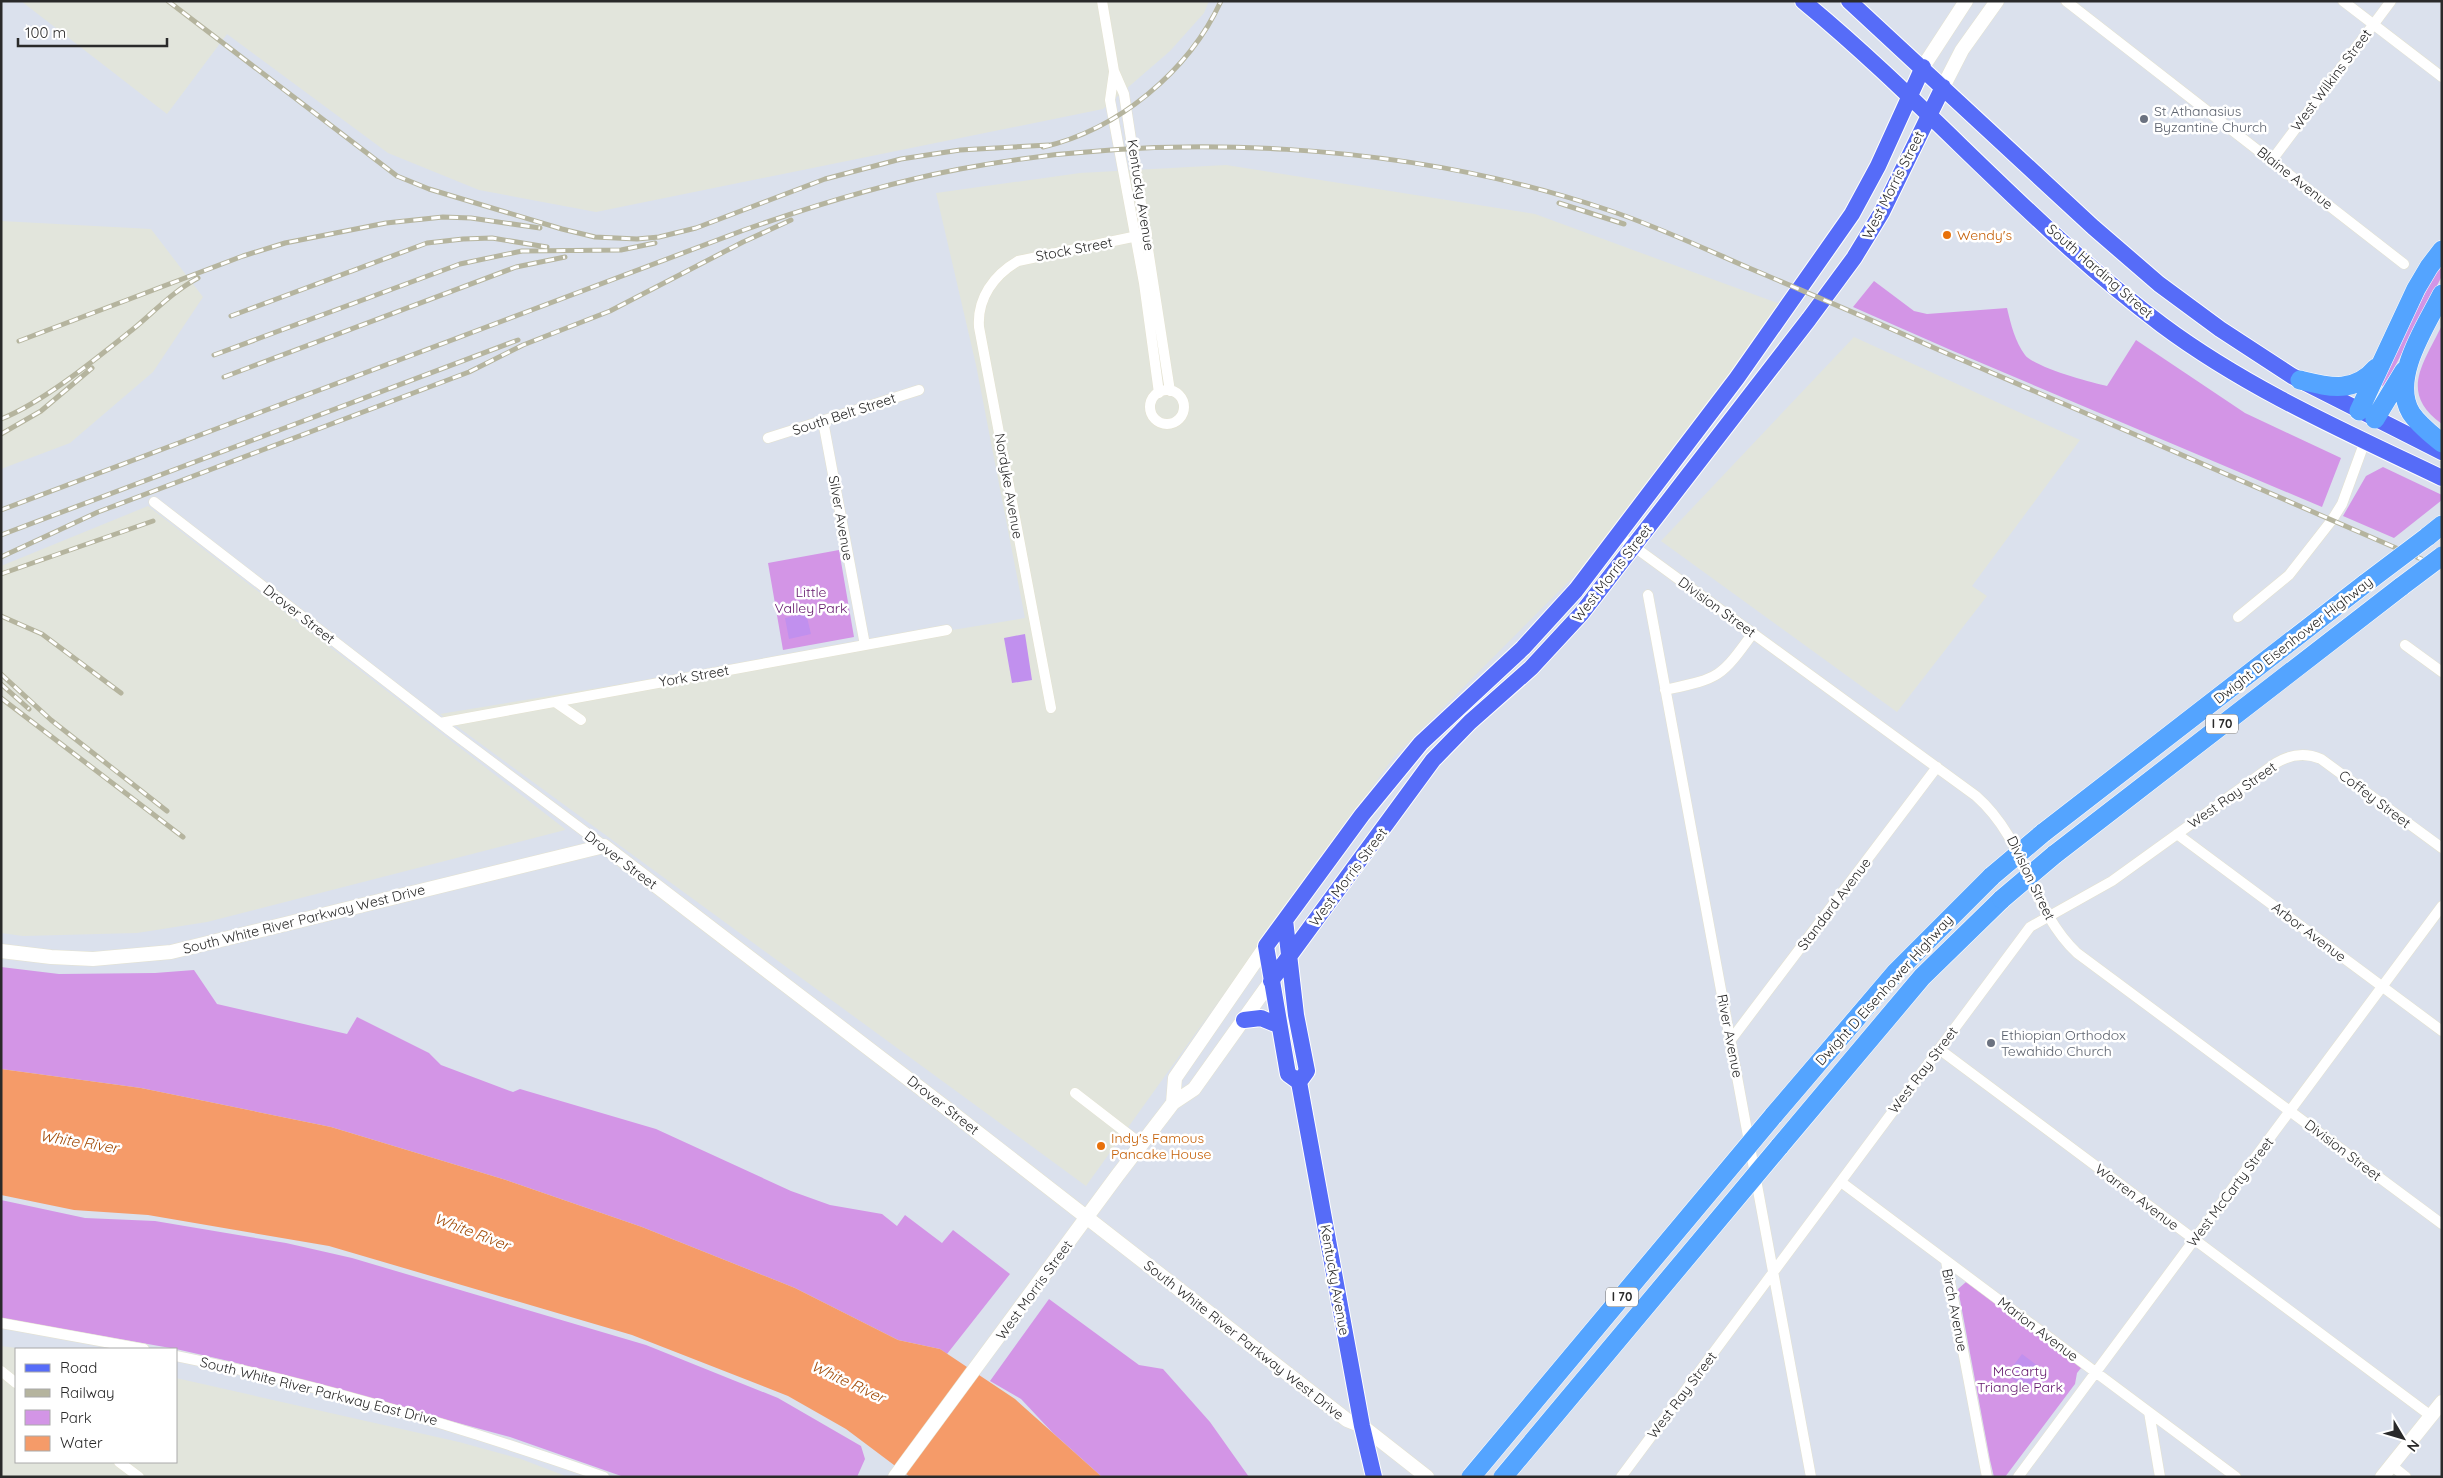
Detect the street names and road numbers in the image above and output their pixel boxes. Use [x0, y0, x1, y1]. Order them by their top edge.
street label: West Wilkins Street [2287, 25, 2375, 135]
street label: West Morris Street [1858, 128, 1928, 242]
street label: Kentucky Avenue [1123, 138, 1159, 252]
street label: Blaine Avenue [2253, 143, 2337, 213]
street label: South Harding Street [2043, 220, 2157, 322]
street label: Stock Street [1034, 233, 1114, 265]
street label: South Belt Street [790, 389, 898, 439]
street label: Nordyke Avenue [991, 432, 1027, 540]
street label: Silver Avenue [825, 474, 857, 562]
street label: West Morris Street [1568, 520, 1656, 625]
street label: Dwight D Eisenhower Highway [2210, 572, 2376, 708]
street label: Division Street [1675, 573, 1760, 641]
street label: Drover Street [259, 580, 339, 648]
street label: York Street [658, 661, 731, 691]
road number: I 70 [2206, 714, 2238, 734]
street label: West Ray Street [2184, 758, 2280, 832]
street label: Coffey Street [2335, 766, 2415, 832]
street label: West Morris Street [1305, 824, 1391, 930]
street label: Drover Street [581, 827, 661, 893]
street label: Division Street [2003, 833, 2059, 923]
street label: Standard Avenue [1793, 854, 1875, 954]
street label: South White River Parkway West Drive [181, 880, 427, 958]
street label: Arbor Avenue [2268, 898, 2350, 966]
street label: Dwight D Eisenhower Highway [1811, 911, 1957, 1069]
street label: River Avenue [1713, 993, 1747, 1079]
street label: West Ray Street [1884, 1023, 1962, 1117]
street label: Drover Street [903, 1071, 983, 1139]
street label: Division Street [2301, 1115, 2385, 1185]
street label: West McCarty Street [2183, 1133, 2277, 1251]
street label: Warren Avenue [2092, 1160, 2182, 1234]
street label: Kentucky Avenue [1316, 1223, 1354, 1337]
street label: West Morris Street [992, 1236, 1076, 1343]
street label: South White River Parkway West Drive [1140, 1256, 1348, 1424]
street label: Birch Avenue [1938, 1267, 1972, 1353]
road number: I 70 [1606, 1288, 1638, 1306]
street label: Marion Avenue [1994, 1293, 2082, 1365]
street label: West Ray Street [1643, 1348, 1721, 1442]
street label: South White River Parkway East Drive [198, 1353, 440, 1429]

